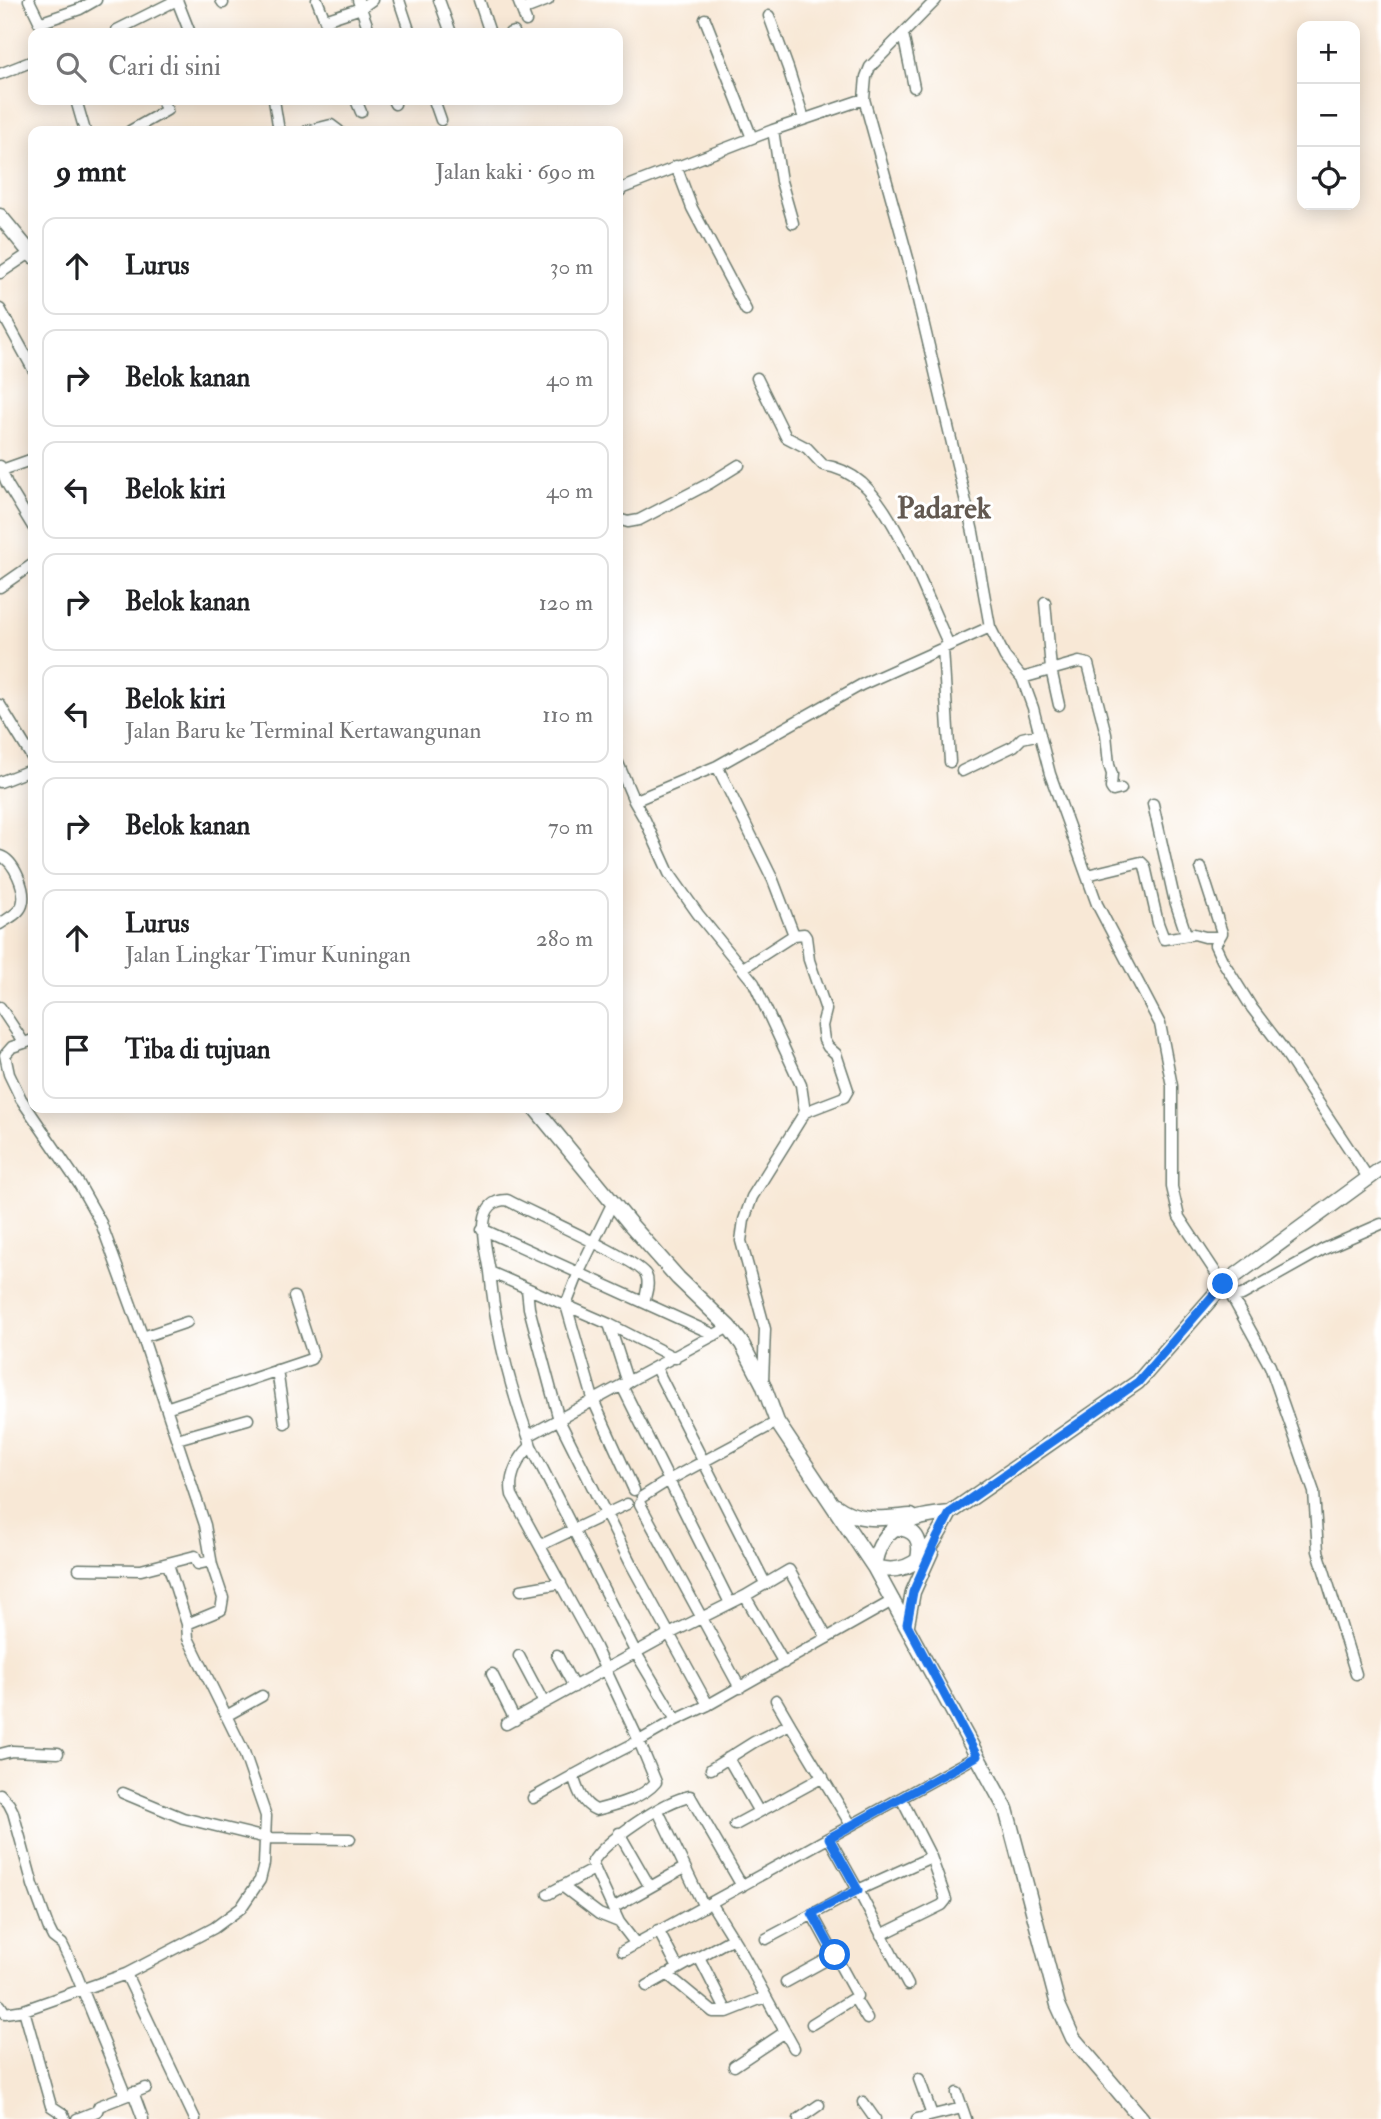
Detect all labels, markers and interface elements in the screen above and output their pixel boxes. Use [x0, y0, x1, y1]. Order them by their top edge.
map controls [1297, 21, 1360, 210]
button: + [1297, 21, 1360, 84]
search box [28, 28, 623, 105]
icon: search [52, 48, 90, 86]
text: Cari di sini [108, 51, 221, 83]
button: − [1297, 84, 1360, 147]
button: locate [1297, 147, 1360, 210]
text: 9 mnt [56, 153, 126, 190]
text: Jalan kaki · 690 m [435, 157, 595, 186]
icon: ahead [58, 247, 96, 285]
text: Lurus [125, 250, 189, 282]
text: 30 m [550, 252, 593, 281]
icon: right [58, 359, 96, 397]
text: Belok kanan [125, 362, 250, 394]
text: 40 m [546, 364, 593, 393]
icon: left [58, 471, 96, 509]
text: Belok kiri [125, 474, 226, 506]
text: 40 m [546, 476, 593, 505]
district label: Padarek [897, 490, 992, 527]
icon: right [58, 583, 96, 621]
text: Belok kanan [125, 586, 250, 618]
text: 120 m [539, 588, 593, 617]
text: Belok kiri [125, 684, 226, 716]
icon: left [58, 695, 96, 733]
text: 110 m [542, 700, 593, 729]
text: Jalan Baru ke Terminal Kertawangunan [125, 716, 481, 745]
icon: right [58, 807, 96, 845]
text: Belok kanan [125, 810, 250, 842]
text: 70 m [548, 812, 593, 841]
text: Lurus [125, 908, 189, 940]
icon: ahead [58, 919, 96, 957]
text: 280 m [536, 924, 593, 953]
text: Jalan Lingkar Timur Kuningan [125, 940, 411, 969]
icon: arrive [58, 1031, 96, 1069]
text: Tiba di tujuan [125, 1034, 270, 1066]
route end [1207, 1268, 1238, 1299]
route start [819, 1939, 850, 1970]

